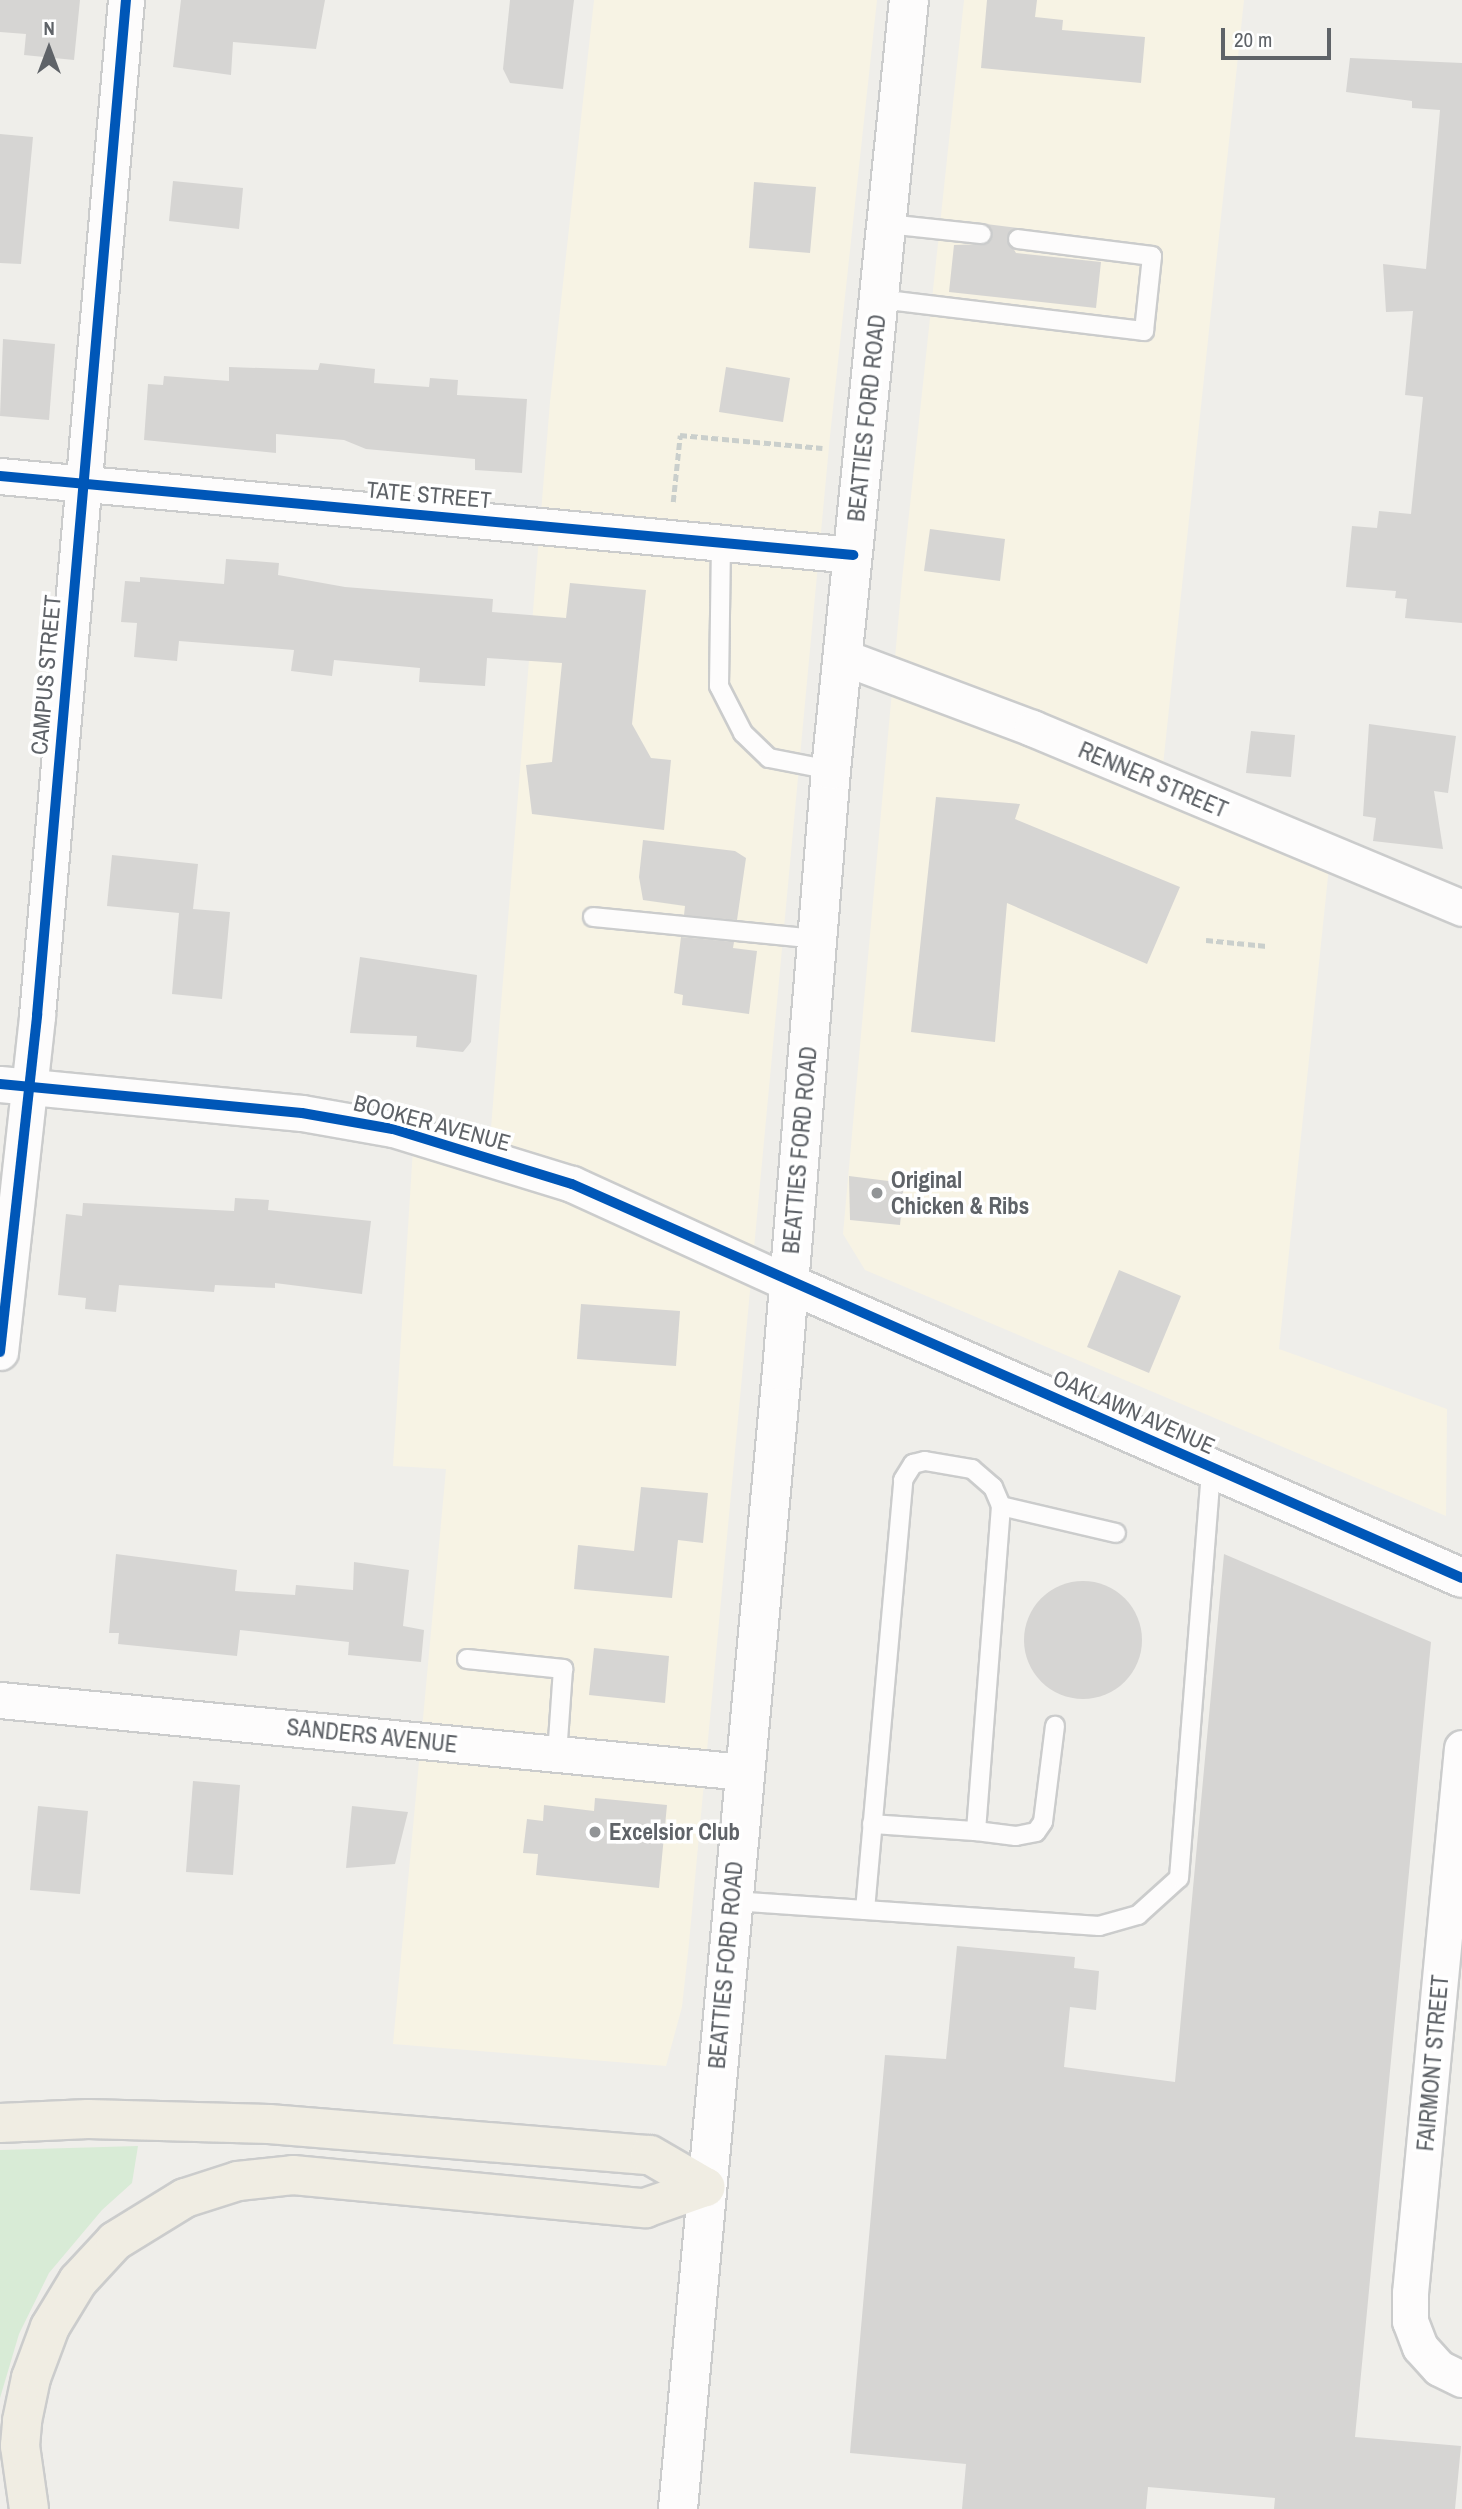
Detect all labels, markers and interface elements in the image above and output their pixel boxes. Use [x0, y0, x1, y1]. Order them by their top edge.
north arrow [14, 14, 84, 84]
scale bar [1224, 14, 1334, 58]
text: N [43, 15, 55, 41]
text: 20 m [1234, 25, 1272, 54]
street label: BEATTIES FORD ROAD [842, 313, 892, 523]
street label: TATE STREET [365, 476, 493, 514]
street label: CAMPUS STREET [25, 594, 67, 756]
street label: RENNER STREET [1074, 736, 1232, 824]
street label: BEATTIES FORD ROAD [777, 1045, 823, 1255]
street label: BOOKER AVENUE [350, 1089, 514, 1157]
place label: Original Chicken & Ribs [891, 1166, 1029, 1220]
marker: Original Chicken & Ribs [869, 1185, 885, 1201]
street label: OAKLAWN AVENUE [1048, 1364, 1220, 1460]
street label: SANDERS AVENUE [285, 1713, 459, 1759]
place label: Excelsior Club [609, 1818, 740, 1846]
marker: Excelsior Club [587, 1824, 603, 1840]
street label: BEATTIES FORD ROAD [703, 1860, 749, 2070]
street label: FAIRMONT STREET [1412, 1974, 1454, 2152]

